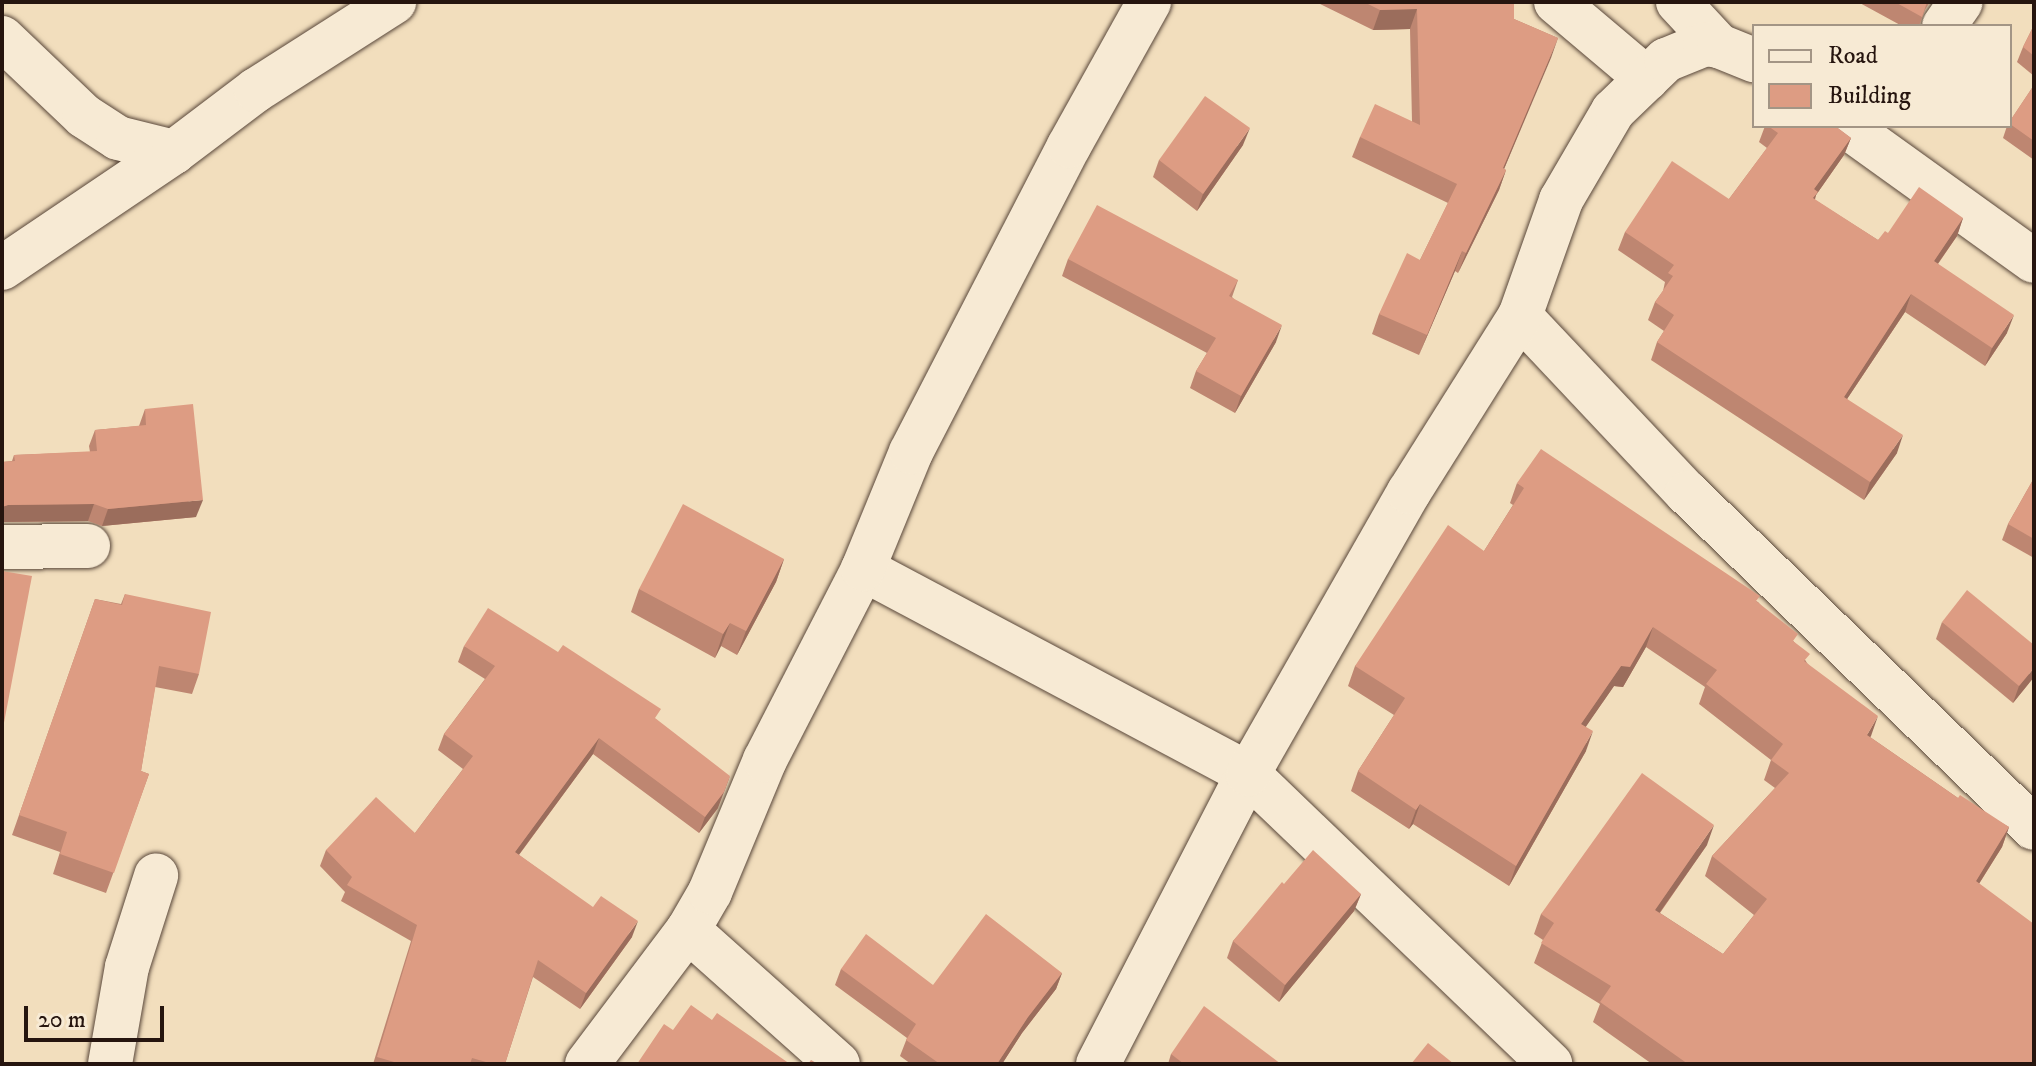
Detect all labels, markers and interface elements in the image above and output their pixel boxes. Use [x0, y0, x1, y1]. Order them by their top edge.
legend [1752, 24, 2012, 128]
text: Road [1828, 41, 1878, 71]
text: Building [1828, 81, 1911, 111]
scale bar [28, 990, 168, 1040]
text: 20 m [38, 1005, 86, 1035]

